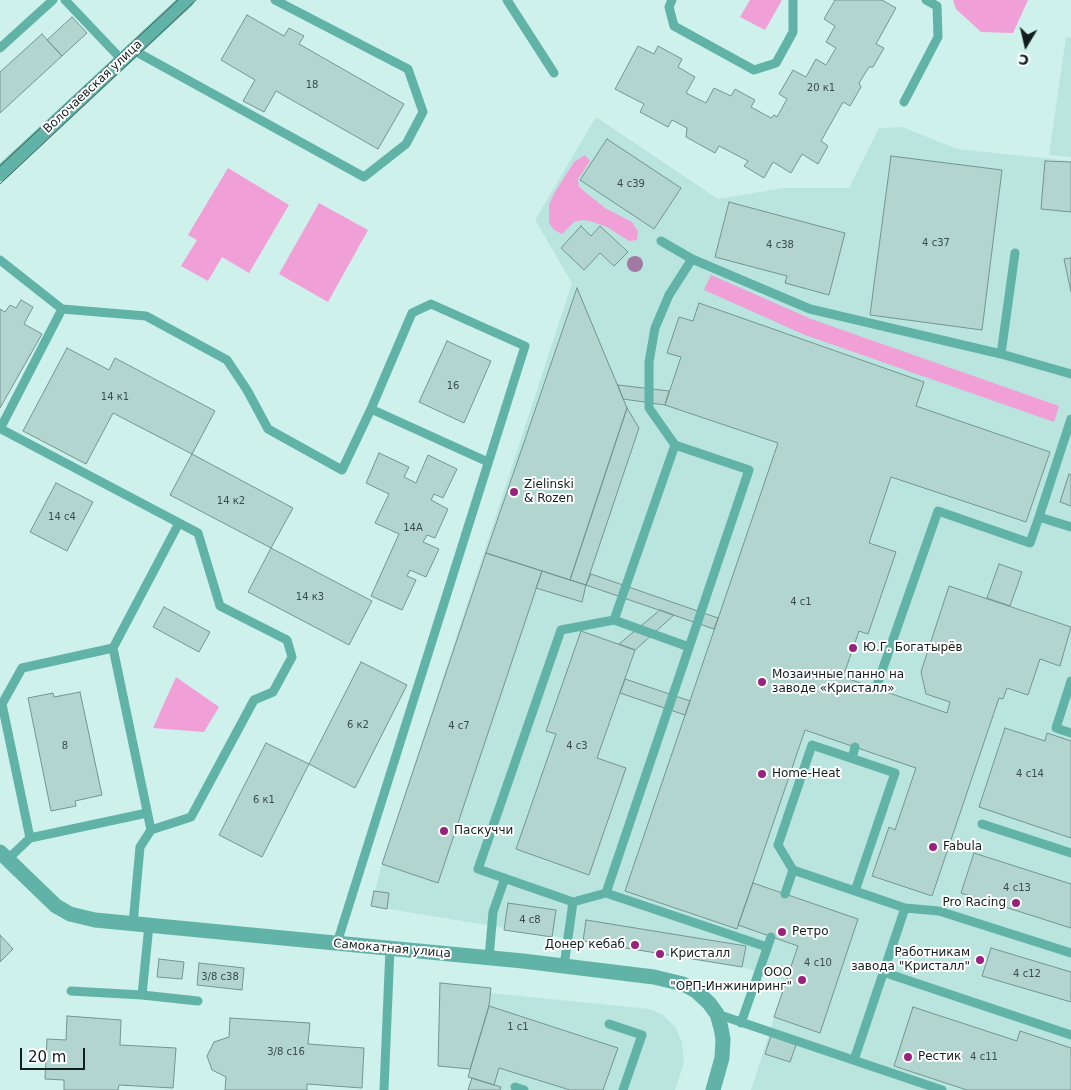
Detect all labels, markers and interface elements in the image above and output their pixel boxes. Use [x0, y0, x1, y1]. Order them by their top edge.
north arrow [1001, 20, 1051, 70]
street label: Волочаевская улица [41, 37, 145, 137]
text: С [1017, 51, 1030, 69]
house number: 18 [306, 79, 318, 91]
house number: 20 к1 [807, 82, 835, 94]
house number: 4 с39 [617, 178, 645, 190]
house number: 4 с37 [922, 237, 950, 249]
house number: 4 с38 [766, 239, 794, 251]
house number: 16 [447, 380, 459, 392]
house number: 14 к1 [101, 391, 129, 403]
place label: Zielinski & Rozen [524, 478, 574, 506]
marker: Zielinski & Rozen [508, 486, 520, 498]
house number: 14 к2 [217, 495, 245, 507]
house number: 14 с4 [48, 511, 76, 523]
house number: 14А [403, 522, 423, 534]
house number: 14 к3 [296, 591, 324, 603]
house number: 4 с1 [790, 596, 812, 608]
place label: Ю.Г. Богатырёв [863, 641, 962, 655]
marker: Ю.Г. Богатырёв [847, 642, 859, 654]
place label: Мозаичные панно на заводе «Кристалл» [772, 668, 904, 696]
marker: Мозаичные панно на заводе «Кристалл» [756, 676, 768, 688]
house number: 6 к2 [347, 719, 369, 731]
house number: 4 с7 [448, 720, 470, 732]
house number: 8 [62, 740, 68, 752]
house number: 4 с3 [566, 740, 588, 752]
place label: Home-Heat [772, 767, 840, 781]
marker: Home-Heat [756, 768, 768, 780]
house number: 4 с14 [1016, 768, 1044, 780]
house number: 6 к1 [253, 794, 275, 806]
place label: Паскуччи [454, 824, 513, 838]
marker: Паскуччи [438, 825, 450, 837]
place label: Fabula [943, 840, 982, 854]
marker: Fabula [927, 841, 939, 853]
house number: 4 с13 [1003, 882, 1031, 894]
place label: Pro Racing [943, 896, 1006, 910]
marker: Pro Racing [1010, 897, 1022, 909]
house number: 4 с8 [519, 914, 541, 926]
place label: Ретро [792, 925, 829, 939]
marker: Ретро [776, 926, 788, 938]
street label: Самокатная улица [333, 937, 451, 961]
place label: Донер кебаб [545, 938, 625, 952]
marker: Донер кебаб [629, 939, 641, 951]
place label: Работникам завода "Кристалл" [851, 946, 970, 974]
place label: Кристалл [670, 947, 730, 961]
marker: Кристалл [654, 948, 666, 960]
marker: Работникам завода "Кристалл" [974, 954, 986, 966]
house number: 4 с10 [804, 957, 832, 969]
place label: ООО "ОРП-Инжиниринг" [670, 966, 792, 994]
house number: 4 с12 [1013, 968, 1041, 980]
house number: 3/8 c38 [201, 971, 239, 983]
marker: ООО "ОРП-Инжиниринг" [796, 974, 808, 986]
house number: 1 с1 [507, 1021, 529, 1033]
scale bar [22, 1038, 88, 1070]
house number: 3/8 с16 [267, 1046, 305, 1058]
text: 20 m [28, 1048, 66, 1066]
place label: Рестик [918, 1050, 961, 1064]
marker: Рестик [902, 1051, 914, 1063]
house number: 4 с11 [970, 1051, 998, 1063]

